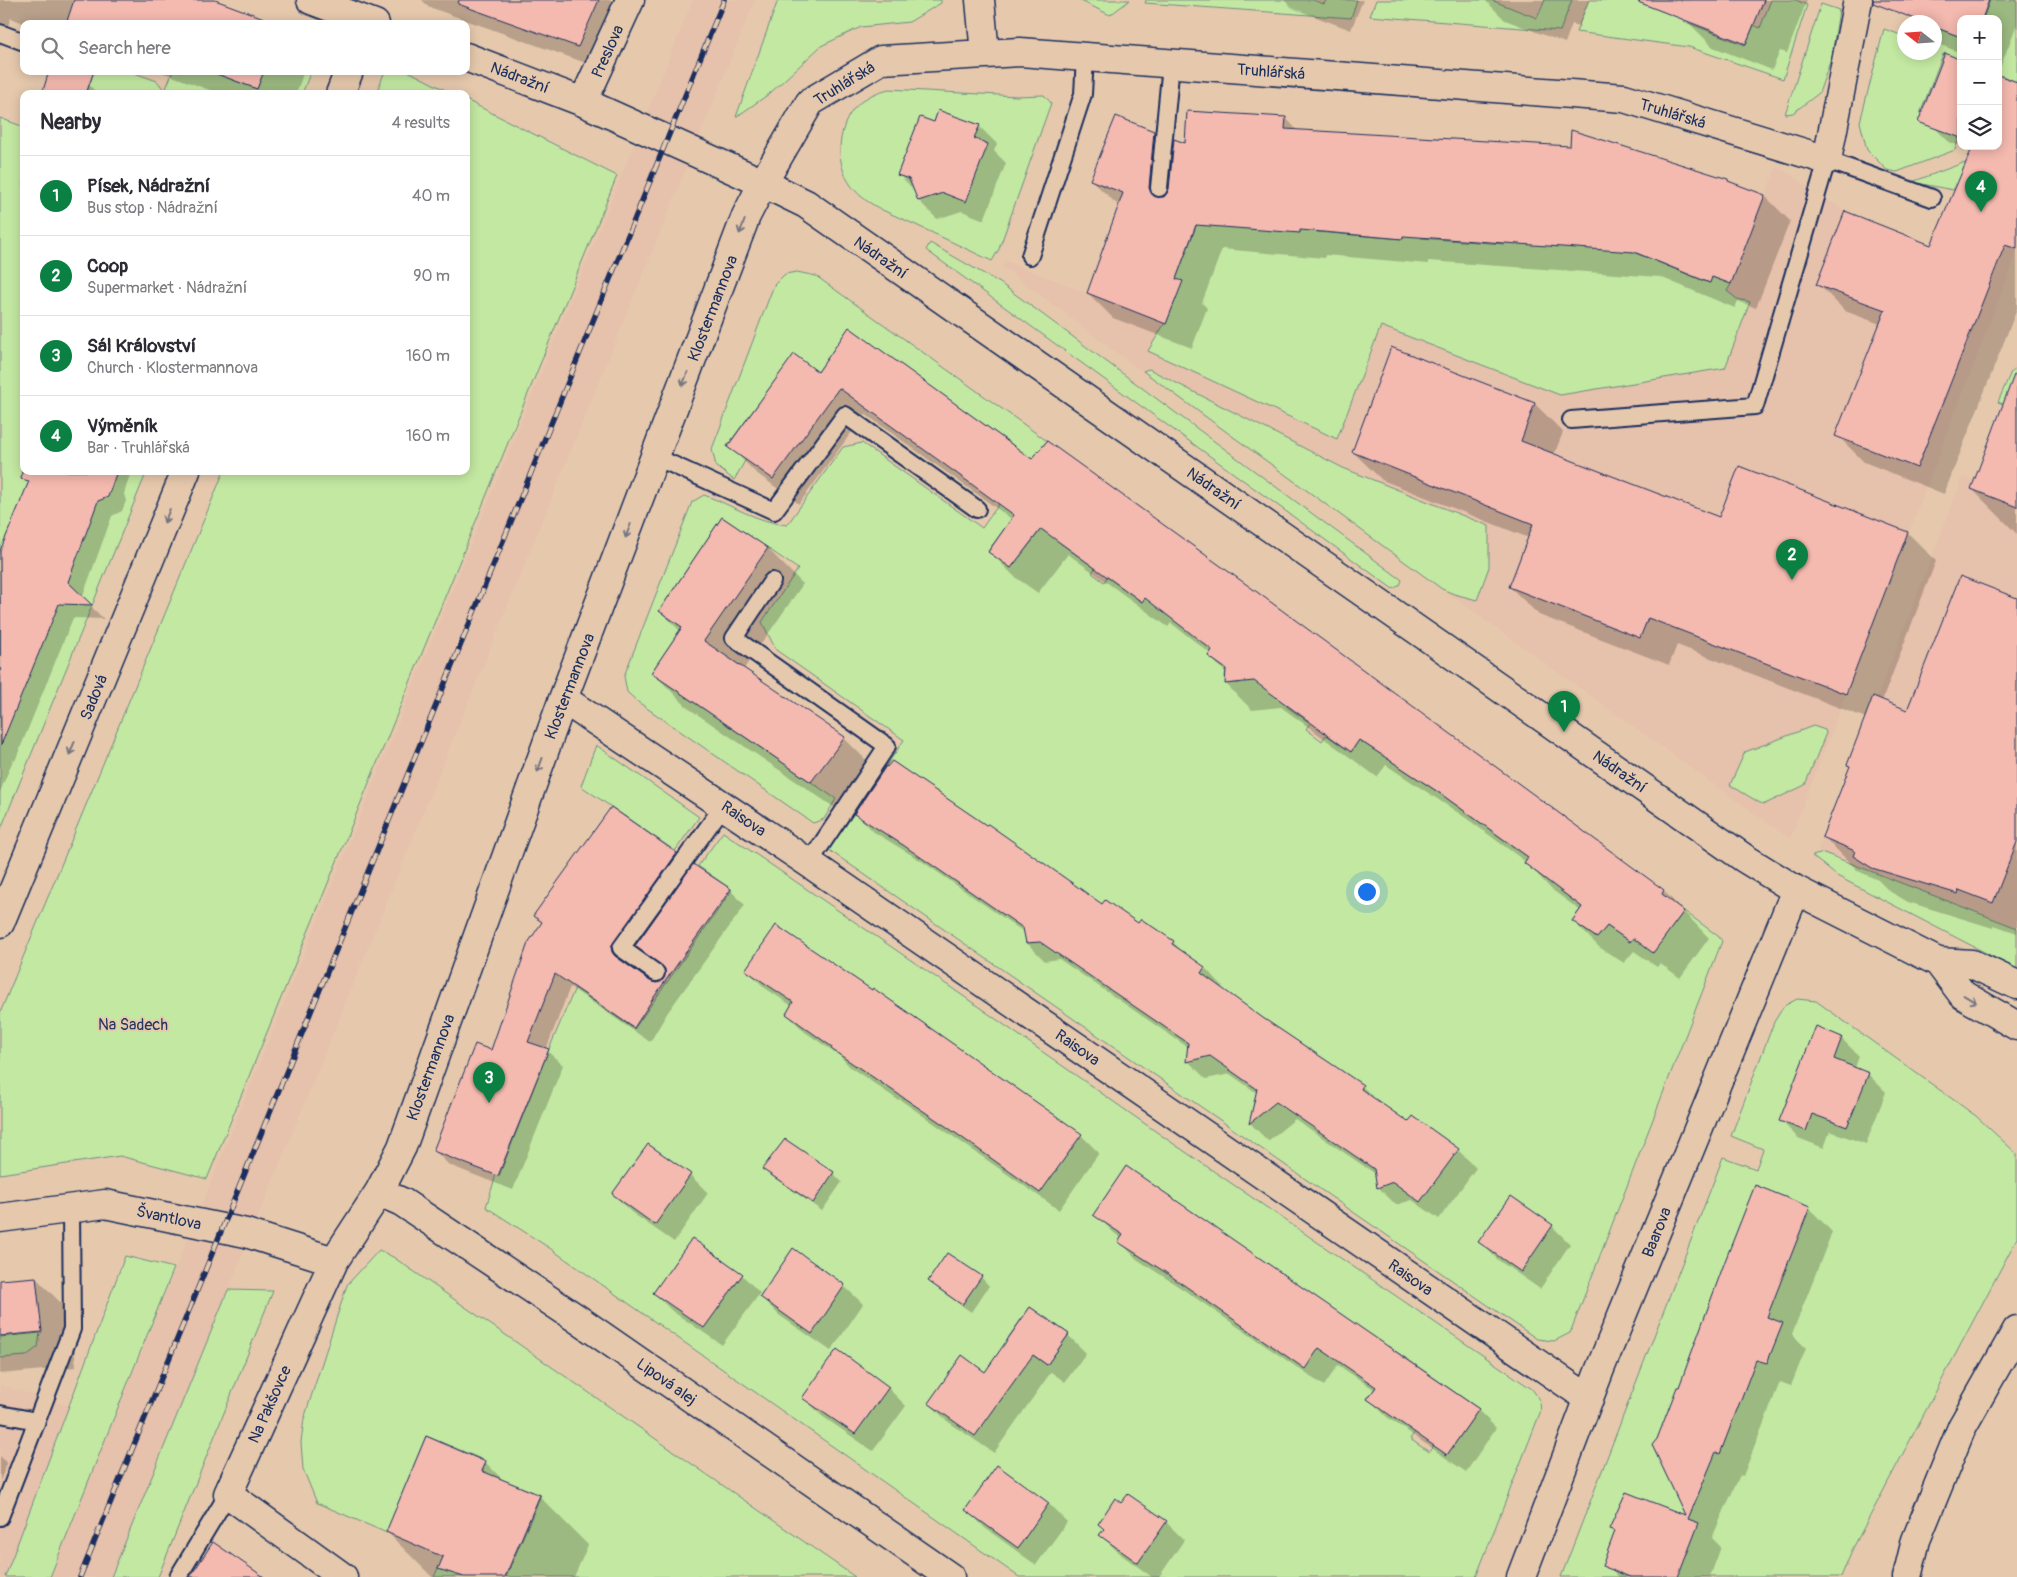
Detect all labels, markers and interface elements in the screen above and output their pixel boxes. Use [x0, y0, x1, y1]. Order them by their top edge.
north arrow [1897, 15, 1942, 60]
map controls [1957, 15, 2002, 150]
button: + [1957, 15, 2002, 60]
search box [20, 20, 470, 75]
street label: Preslova [587, 22, 628, 81]
icon: search [38, 34, 66, 62]
text: Search here [78, 36, 171, 60]
street label: Truhlářská [810, 57, 879, 110]
street label: Nádražní [488, 58, 552, 98]
street label: Truhlářská [1236, 60, 1306, 84]
button: − [1957, 60, 2002, 105]
street label: Truhlářská [1637, 94, 1708, 134]
button: layers [1957, 105, 2002, 150]
text: Nearby [40, 109, 101, 136]
text: 4 results [392, 113, 450, 133]
pin: 4 [1965, 171, 1997, 212]
text: Písek, Nádražní [87, 174, 210, 198]
text: 1 [53, 186, 59, 206]
text: 40 m [412, 186, 450, 206]
text: Bus stop · Nádražní [87, 198, 218, 218]
one-way arrow [737, 218, 746, 234]
street label: Nádražní [850, 232, 911, 284]
street label: Klostermannova [684, 252, 742, 364]
text: Coop [87, 254, 128, 278]
text: 2 [52, 266, 60, 286]
text: 90 m [413, 266, 450, 286]
text: Supermarket · Nádražní [87, 278, 247, 298]
text: Sál Království [87, 334, 196, 358]
text: 3 [52, 346, 60, 366]
text: 160 m [406, 346, 450, 366]
text: Church · Klostermannova [87, 358, 258, 378]
one-way arrow [680, 371, 689, 386]
text: Výměník [87, 414, 158, 438]
text: 4 [51, 426, 61, 446]
text: 160 m [406, 426, 450, 446]
text: Bar · Truhlářská [87, 438, 190, 458]
street label: Nádražní [1183, 463, 1244, 515]
one-way arrow [162, 508, 172, 523]
one-way arrow [622, 523, 632, 538]
pin: 2 [1776, 539, 1808, 580]
street label: Klostermannova [541, 630, 599, 742]
street label: Sadová [76, 672, 112, 723]
pin: 1 [1548, 691, 1580, 732]
one-way arrow [67, 740, 76, 755]
street label: Nádražní [1589, 746, 1650, 798]
one-way arrow [534, 757, 544, 773]
street label: Raisova [717, 797, 770, 841]
your location [1354, 879, 1380, 905]
one-way arrow [1963, 994, 1977, 1004]
street label: Klostermannova [402, 1011, 460, 1123]
park label: Na Sadech [98, 1015, 168, 1035]
street label: Raisova [1051, 1025, 1104, 1070]
pin: 3 [473, 1062, 505, 1103]
street label: Švantlova [134, 1200, 203, 1235]
street label: Baarova [1638, 1204, 1676, 1260]
street label: Raisova [1384, 1255, 1437, 1300]
street label: Lipová alej [632, 1354, 700, 1410]
street label: Na Pakšovce [244, 1362, 296, 1446]

